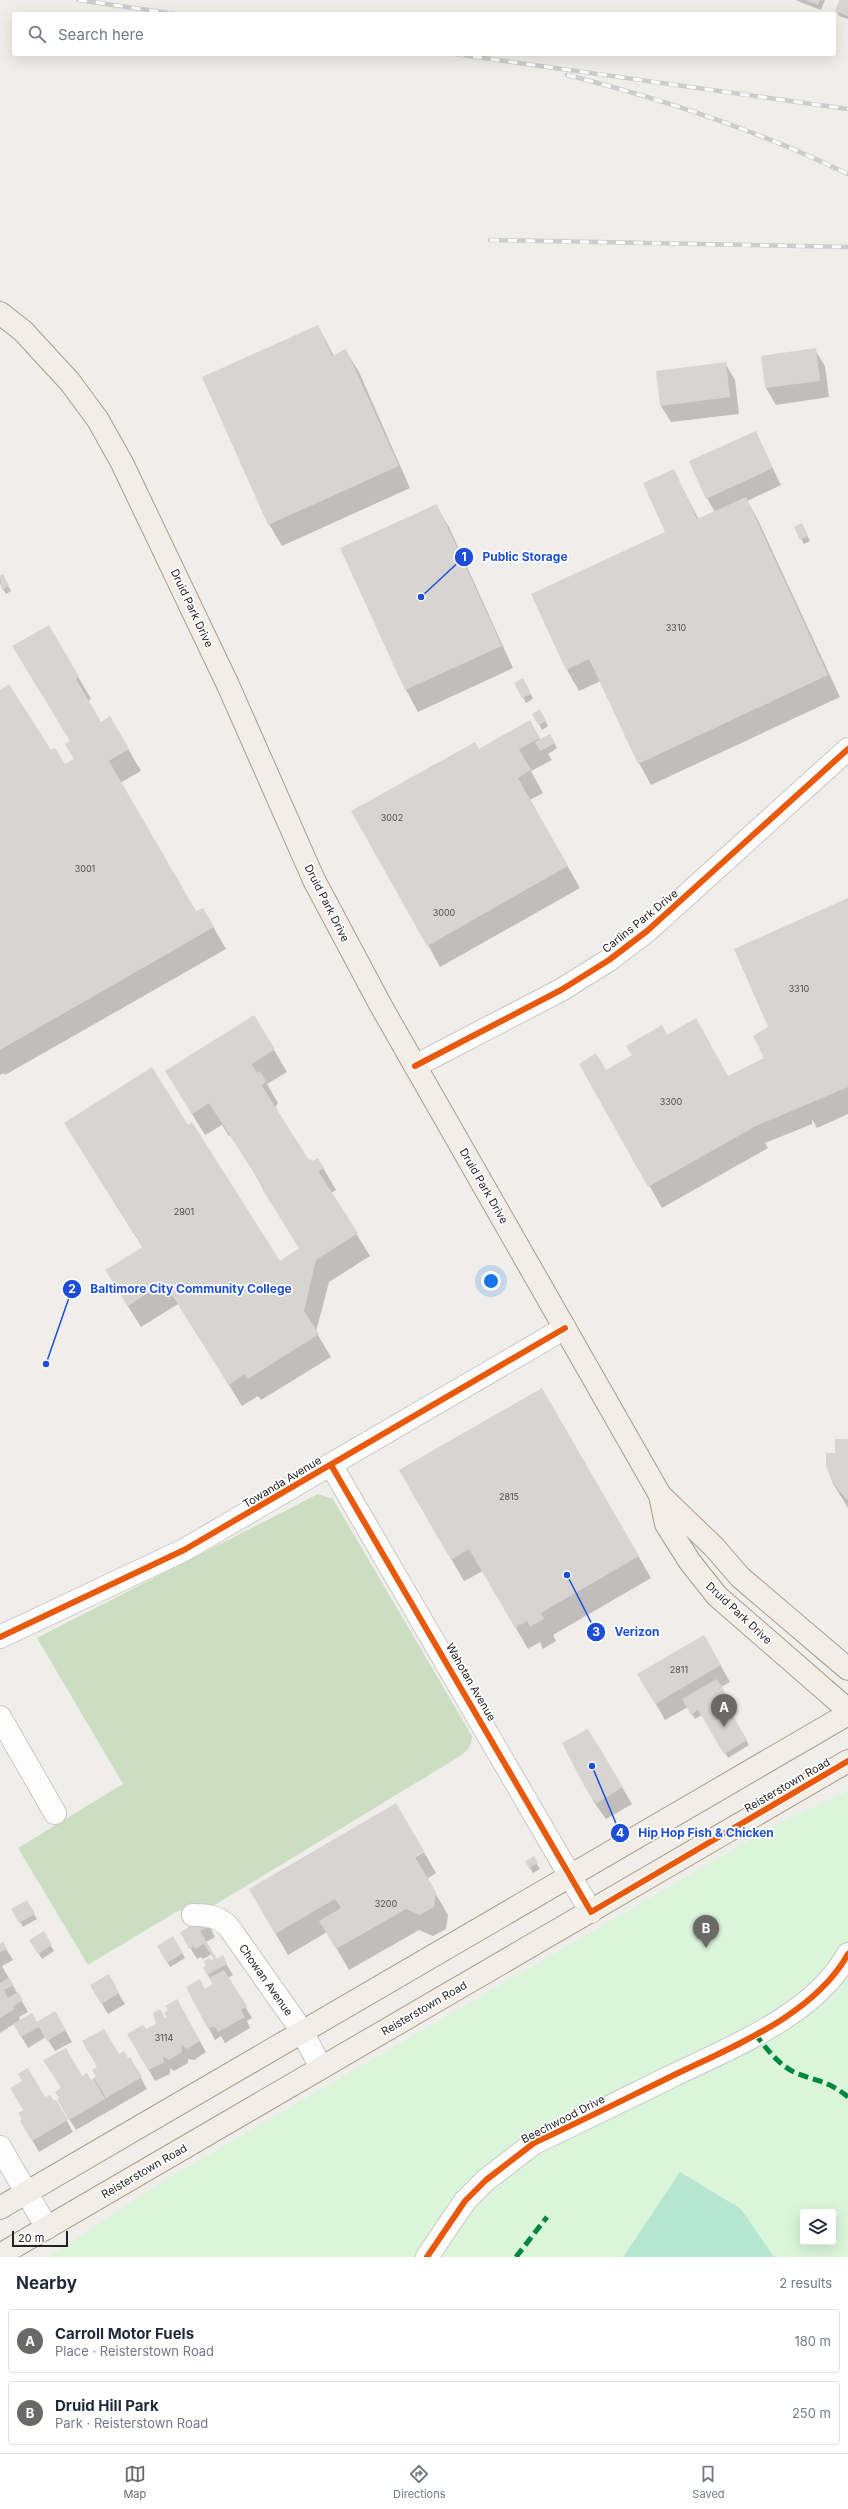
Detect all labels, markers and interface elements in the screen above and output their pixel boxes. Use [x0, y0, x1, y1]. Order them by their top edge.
search box [12, 12, 836, 56]
icon: search [26, 23, 48, 45]
text: Search here [58, 25, 144, 44]
callout: Public Storage [454, 545, 575, 569]
text: 1 [461, 549, 467, 564]
text: Public Storage [482, 549, 568, 564]
street label: Druid Park Drive [168, 567, 216, 649]
house number: 3310 [666, 622, 687, 633]
house number: 3002 [381, 812, 403, 823]
street label: Druid Park Drive [301, 862, 353, 944]
house number: 3001 [75, 863, 95, 874]
street label: Carlins Park Drive [599, 886, 681, 956]
house number: 3000 [433, 907, 456, 918]
house number: 3310 [789, 983, 810, 994]
house number: 3300 [660, 1096, 683, 1107]
street label: Druid Park Drive [457, 1146, 511, 1226]
house number: 2901 [174, 1206, 194, 1217]
your location [481, 1271, 501, 1291]
callout: Baltimore City Community College [62, 1277, 299, 1301]
text: 2 [68, 1281, 76, 1296]
text: Baltimore City Community College [90, 1281, 292, 1296]
street label: Towanda Avenue [240, 1453, 324, 1511]
house number: 2815 [499, 1491, 519, 1502]
street label: Druid Park Drive [703, 1579, 775, 1647]
callout: Verizon [586, 1620, 667, 1644]
text: 3 [592, 1624, 600, 1639]
text: Verizon [614, 1624, 660, 1639]
street label: Wahotan Avenue [443, 1641, 499, 1723]
house number: 2811 [670, 1664, 688, 1675]
pin: A [711, 1694, 737, 1727]
street label: Reisterstown Road [742, 1755, 832, 1815]
callout: Hip Hop Fish & Chicken [610, 1821, 782, 1845]
text: 4 [616, 1825, 624, 1840]
text: Hip Hop Fish & Chicken [638, 1825, 774, 1840]
house number: 3200 [375, 1898, 398, 1909]
pin: B [693, 1915, 719, 1948]
street label: Chowan Avenue [236, 1941, 296, 2019]
street label: Reisterstown Road [379, 1978, 469, 2038]
house number: 3114 [155, 2032, 174, 2043]
street label: Beechwood Drive [519, 2092, 607, 2146]
street label: Reisterstown Road [99, 2141, 189, 2201]
map controls [800, 2209, 836, 2245]
button: layers [800, 2209, 836, 2245]
scale bar [12, 2229, 68, 2248]
text: 20 m [18, 2231, 44, 2245]
text: Nearby [16, 2273, 77, 2293]
text: 2 results [779, 2275, 832, 2291]
text: Carroll Motor Fuels [55, 2324, 194, 2343]
text: A [25, 2333, 35, 2349]
text: 180 m [794, 2333, 831, 2349]
text: Place · Reisterstown Road [55, 2343, 214, 2359]
text: Druid Hill Park [55, 2396, 159, 2415]
text: B [26, 2405, 34, 2421]
text: 250 m [792, 2405, 831, 2421]
text: Park · Reisterstown Road [55, 2415, 208, 2431]
tab: Map [123, 2463, 146, 2501]
tab: Directions [393, 2463, 446, 2501]
tab: Saved [692, 2463, 725, 2501]

